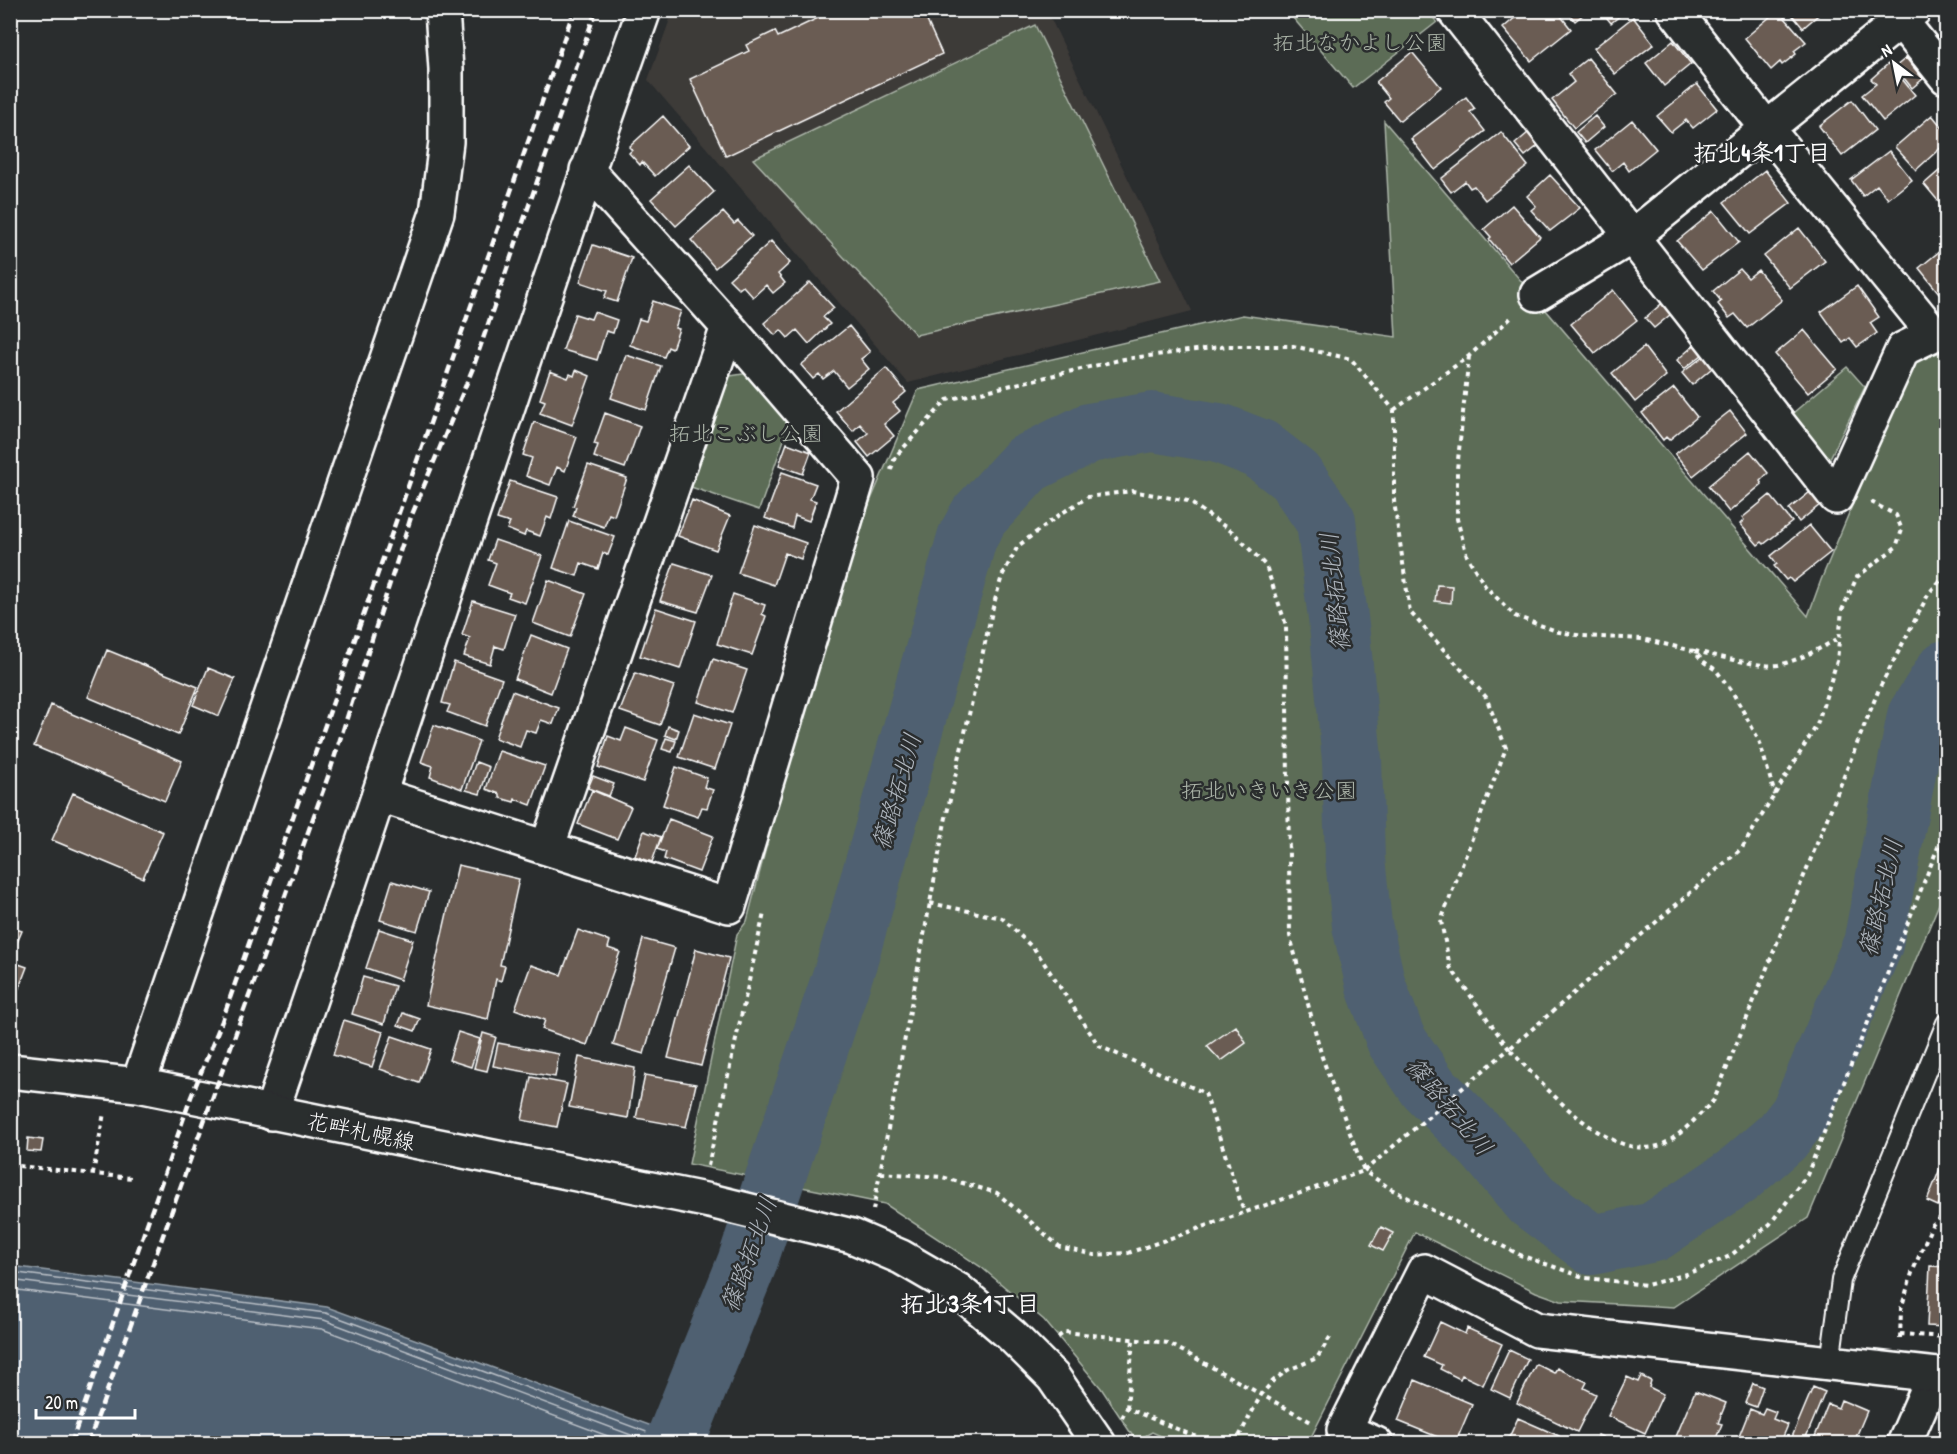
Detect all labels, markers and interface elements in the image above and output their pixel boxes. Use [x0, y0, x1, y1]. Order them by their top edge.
park label: 拓北なかよし公園 [1272, 27, 1448, 57]
north arrow [1864, 33, 1924, 93]
text: N [1877, 38, 1896, 62]
district label: 拓北4条1丁目 [1693, 136, 1831, 168]
park label: 拓北こぶし公園 [669, 418, 823, 448]
water label: 篠路拓北川 [1312, 531, 1356, 653]
water label: 篠路拓北川 [864, 729, 928, 853]
park label: 拓北いきいき公園 [1181, 775, 1357, 805]
water label: 篠路拓北川 [1851, 835, 1909, 959]
water label: 篠路拓北川 [1399, 1050, 1501, 1162]
street label: 花畔札幌線 [304, 1105, 418, 1157]
water label: 篠路拓北川 [712, 1192, 784, 1316]
district label: 拓北3条1丁目 [900, 1287, 1040, 1319]
scale bar [36, 1382, 135, 1420]
text: 20 m [45, 1390, 78, 1415]

